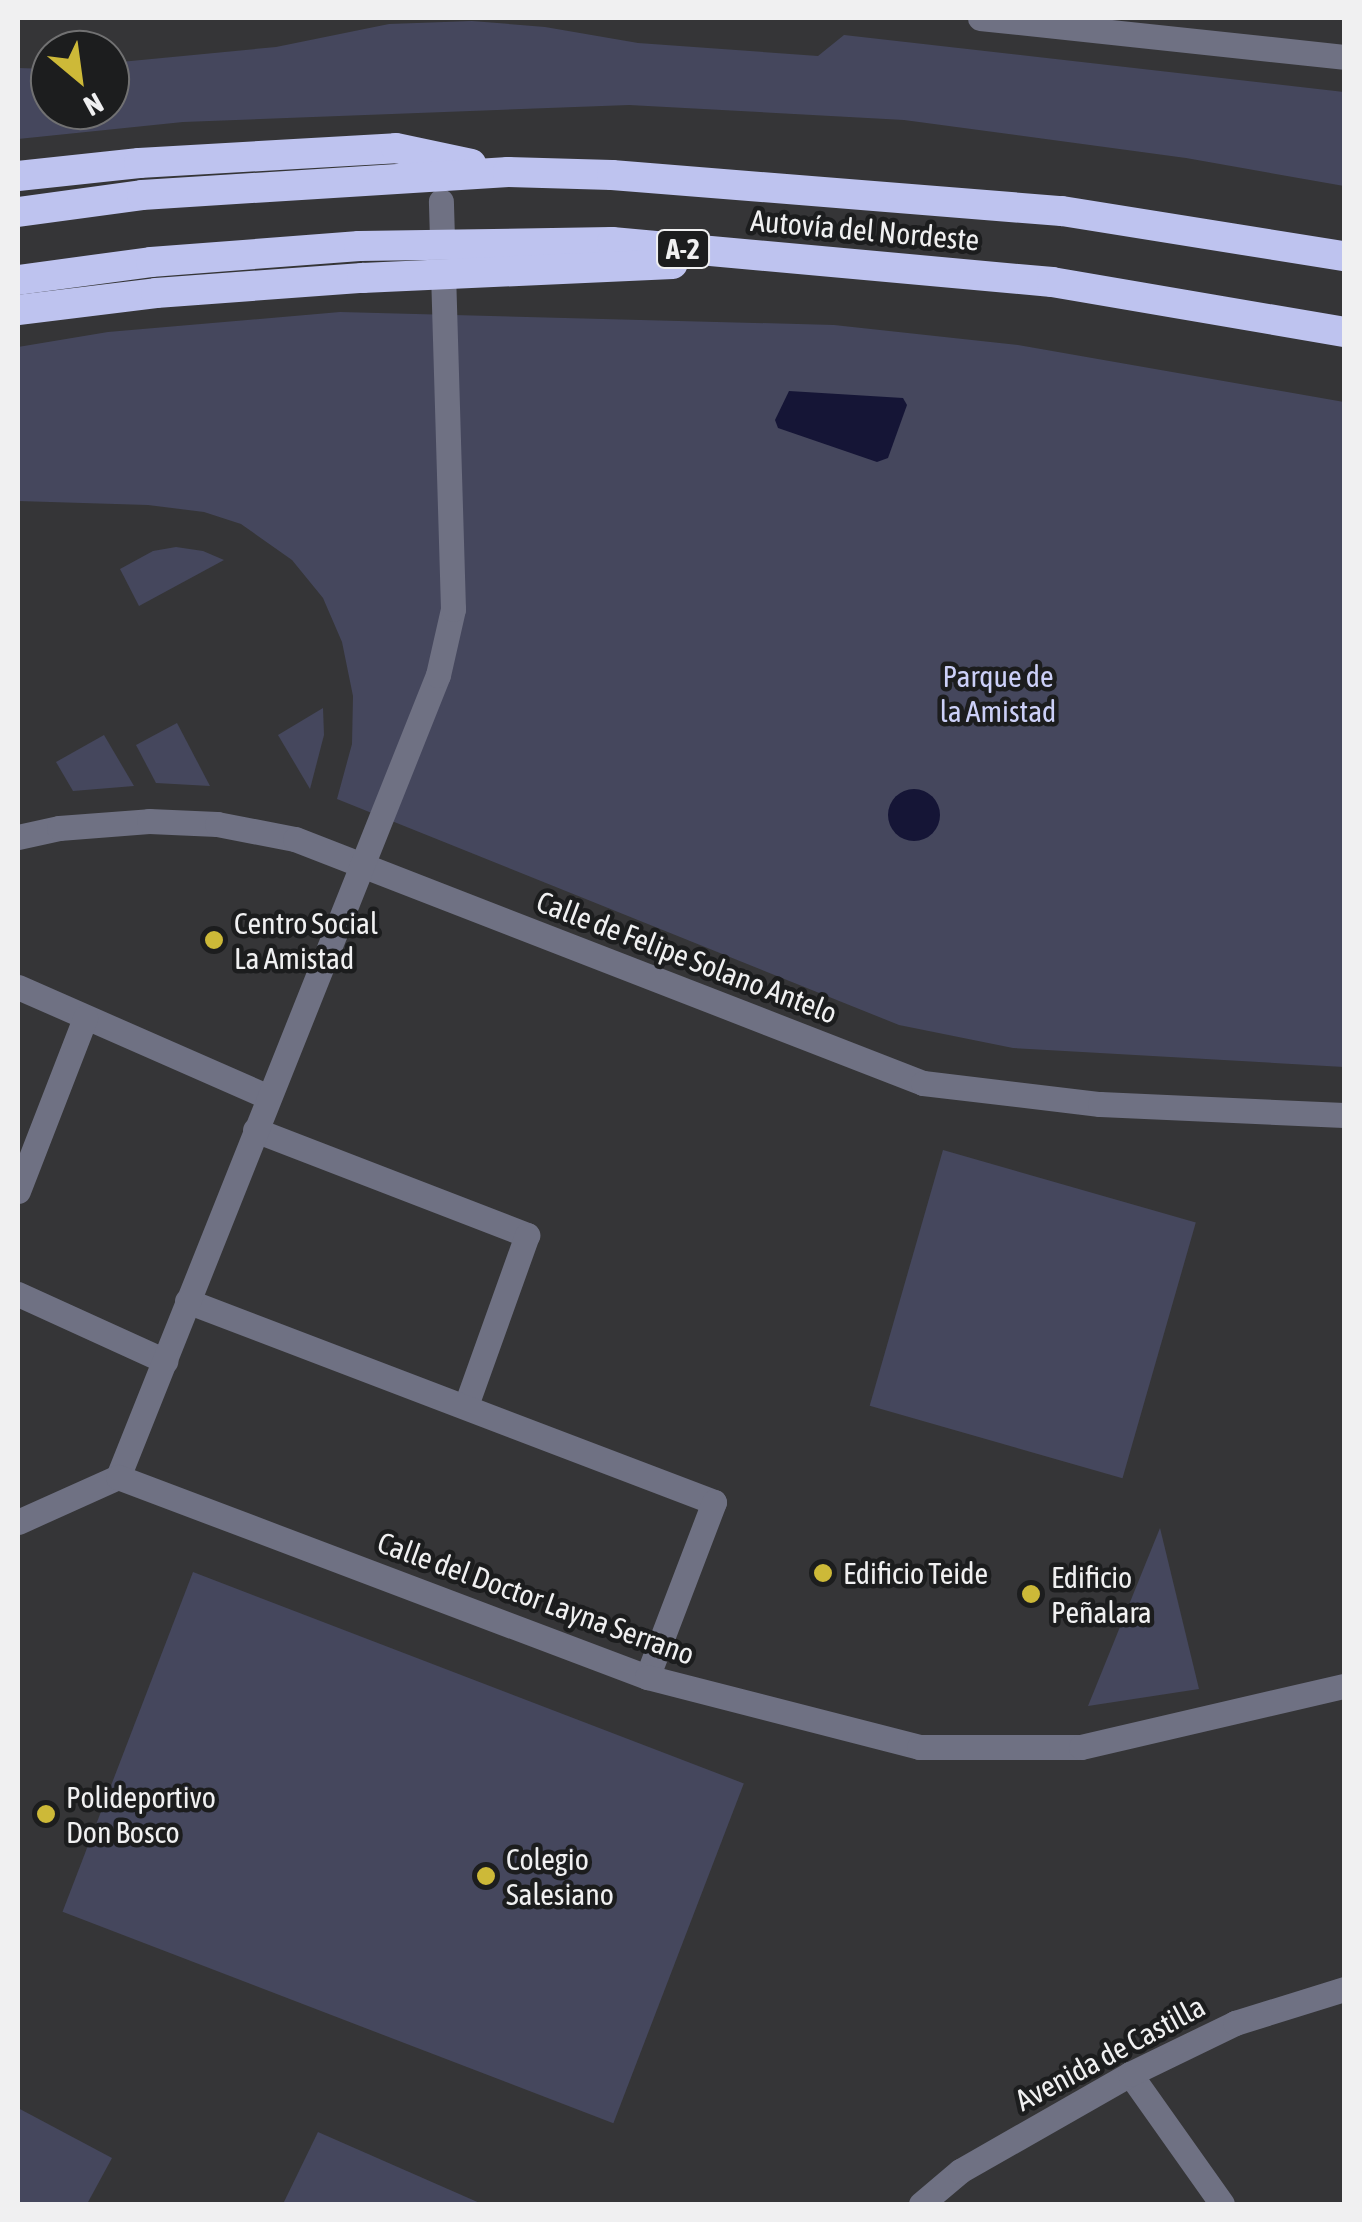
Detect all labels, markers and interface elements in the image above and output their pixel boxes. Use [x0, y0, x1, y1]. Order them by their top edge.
north arrow [30, 30, 130, 130]
text: N [79, 86, 109, 122]
street label: Autovía del Nordeste [749, 202, 981, 258]
road number: A-2 [656, 226, 710, 272]
park label: Parque de la Amistad [940, 658, 1056, 728]
street label: Calle de Felipe Solano Antelo [532, 883, 842, 1031]
place label: Centro Social La Amistad [234, 905, 378, 976]
marker: Centro Social La Amistad [203, 929, 225, 951]
street label: Calle del Doctor Layna Serrano [373, 1524, 699, 1672]
place label: Edificio Teide [843, 1555, 988, 1591]
place label: Edificio Peñalara [1051, 1559, 1152, 1630]
marker: Edificio Teide [812, 1562, 834, 1584]
marker: Edificio Peñalara [1020, 1583, 1042, 1605]
place label: Polideportivo Don Bosco [66, 1779, 216, 1850]
marker: Polideportivo Don Bosco [35, 1803, 57, 1825]
place label: Colegio Salesiano [506, 1841, 614, 1912]
marker: Colegio Salesiano [475, 1865, 497, 1887]
street label: Avenida de Castilla [1009, 1988, 1211, 2118]

